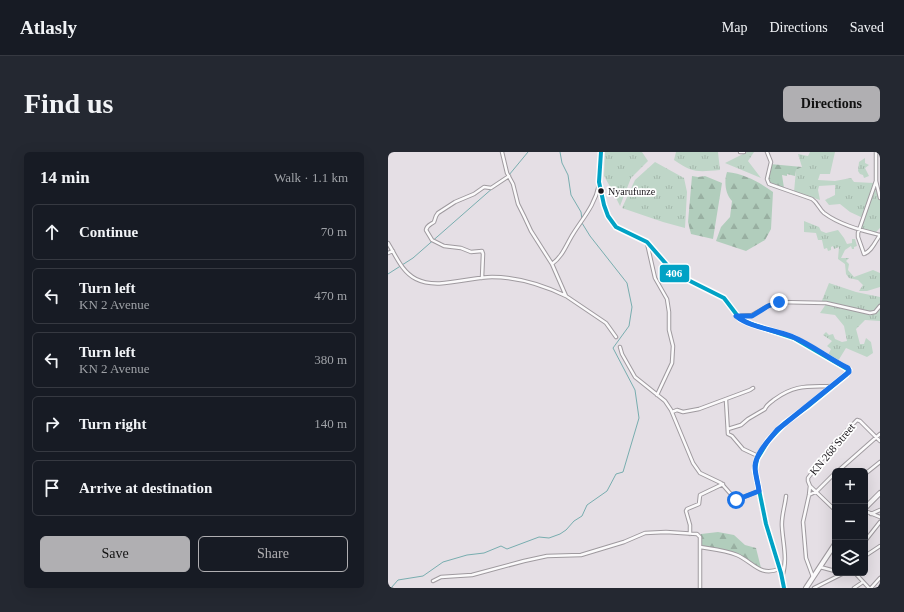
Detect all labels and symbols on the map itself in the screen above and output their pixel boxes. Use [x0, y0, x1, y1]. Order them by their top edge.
marker: Nyarufunze [596, 186, 606, 196]
place label: Nyarufunze [608, 186, 656, 197]
line badge: 406 [659, 264, 690, 283]
text: 406 [666, 267, 683, 279]
route end [770, 293, 788, 311]
street label: KN 268 Street [807, 421, 857, 477]
route start [727, 491, 745, 509]

